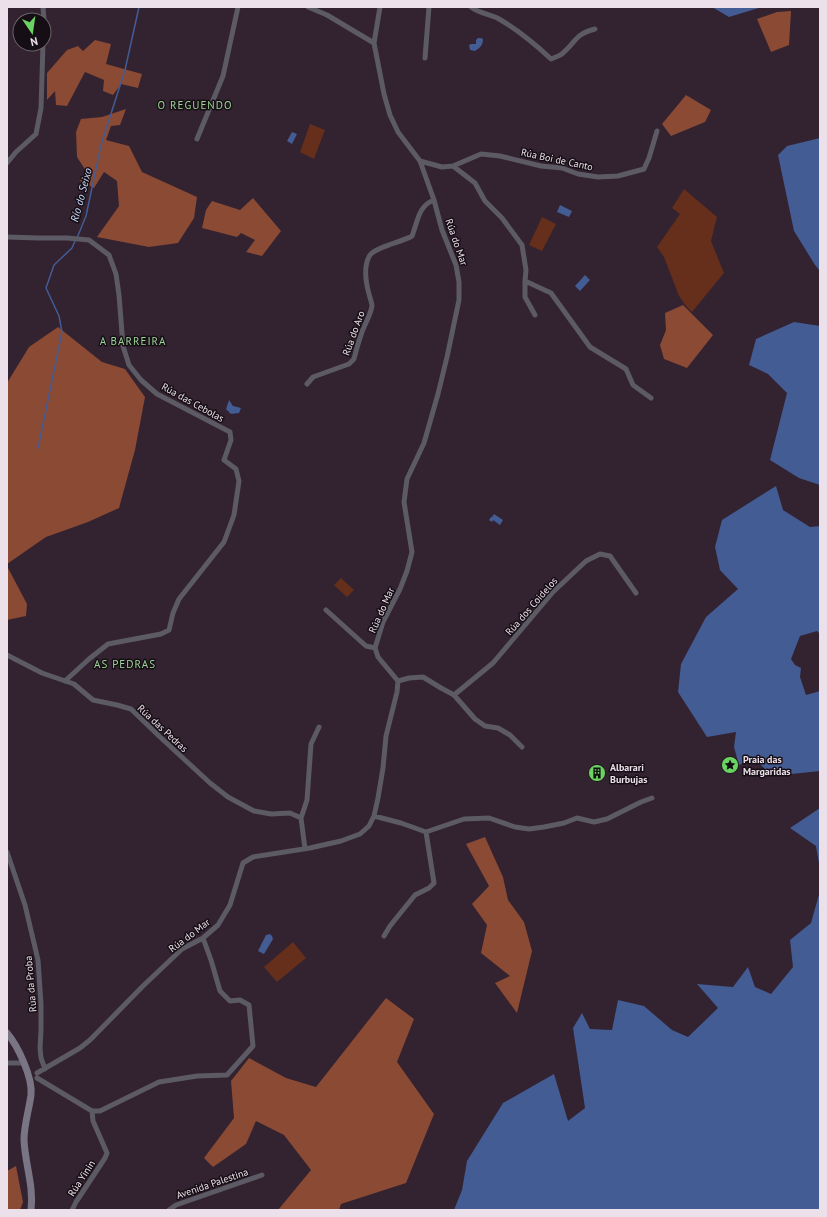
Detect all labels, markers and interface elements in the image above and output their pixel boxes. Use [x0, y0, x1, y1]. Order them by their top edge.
north arrow [12, 12, 52, 52]
text: N [29, 34, 39, 49]
district label: O REGUENDO [158, 98, 232, 112]
street label: Rúa Boi de Canto [520, 146, 594, 173]
water label: Río do Seixo [67, 166, 95, 224]
street label: Rúa do Mar [442, 217, 471, 268]
street label: Rúa do Aro [339, 309, 368, 357]
district label: A BARREIRA [100, 334, 166, 348]
street label: Rúa das Cebolas [159, 380, 226, 425]
street label: Rúa dos Coidelos [503, 575, 560, 638]
street label: Rúa do Mar [366, 585, 398, 635]
district label: AS PEDRAS [94, 657, 156, 671]
street label: Rúa das Pedras [135, 702, 191, 755]
place label: Praia das Margaridas [743, 753, 791, 778]
place icon: Praia das Margaridas [720, 755, 740, 775]
place label: Albarari Burbujas [610, 761, 647, 786]
building icon: Albarari Burbujas [587, 763, 607, 783]
street label: Rúa do Mar [166, 915, 213, 955]
street label: Rúa da Proba [22, 955, 39, 1013]
street label: Rúa Yinin [65, 1158, 98, 1199]
street label: Avenida Palestina [174, 1165, 250, 1202]

